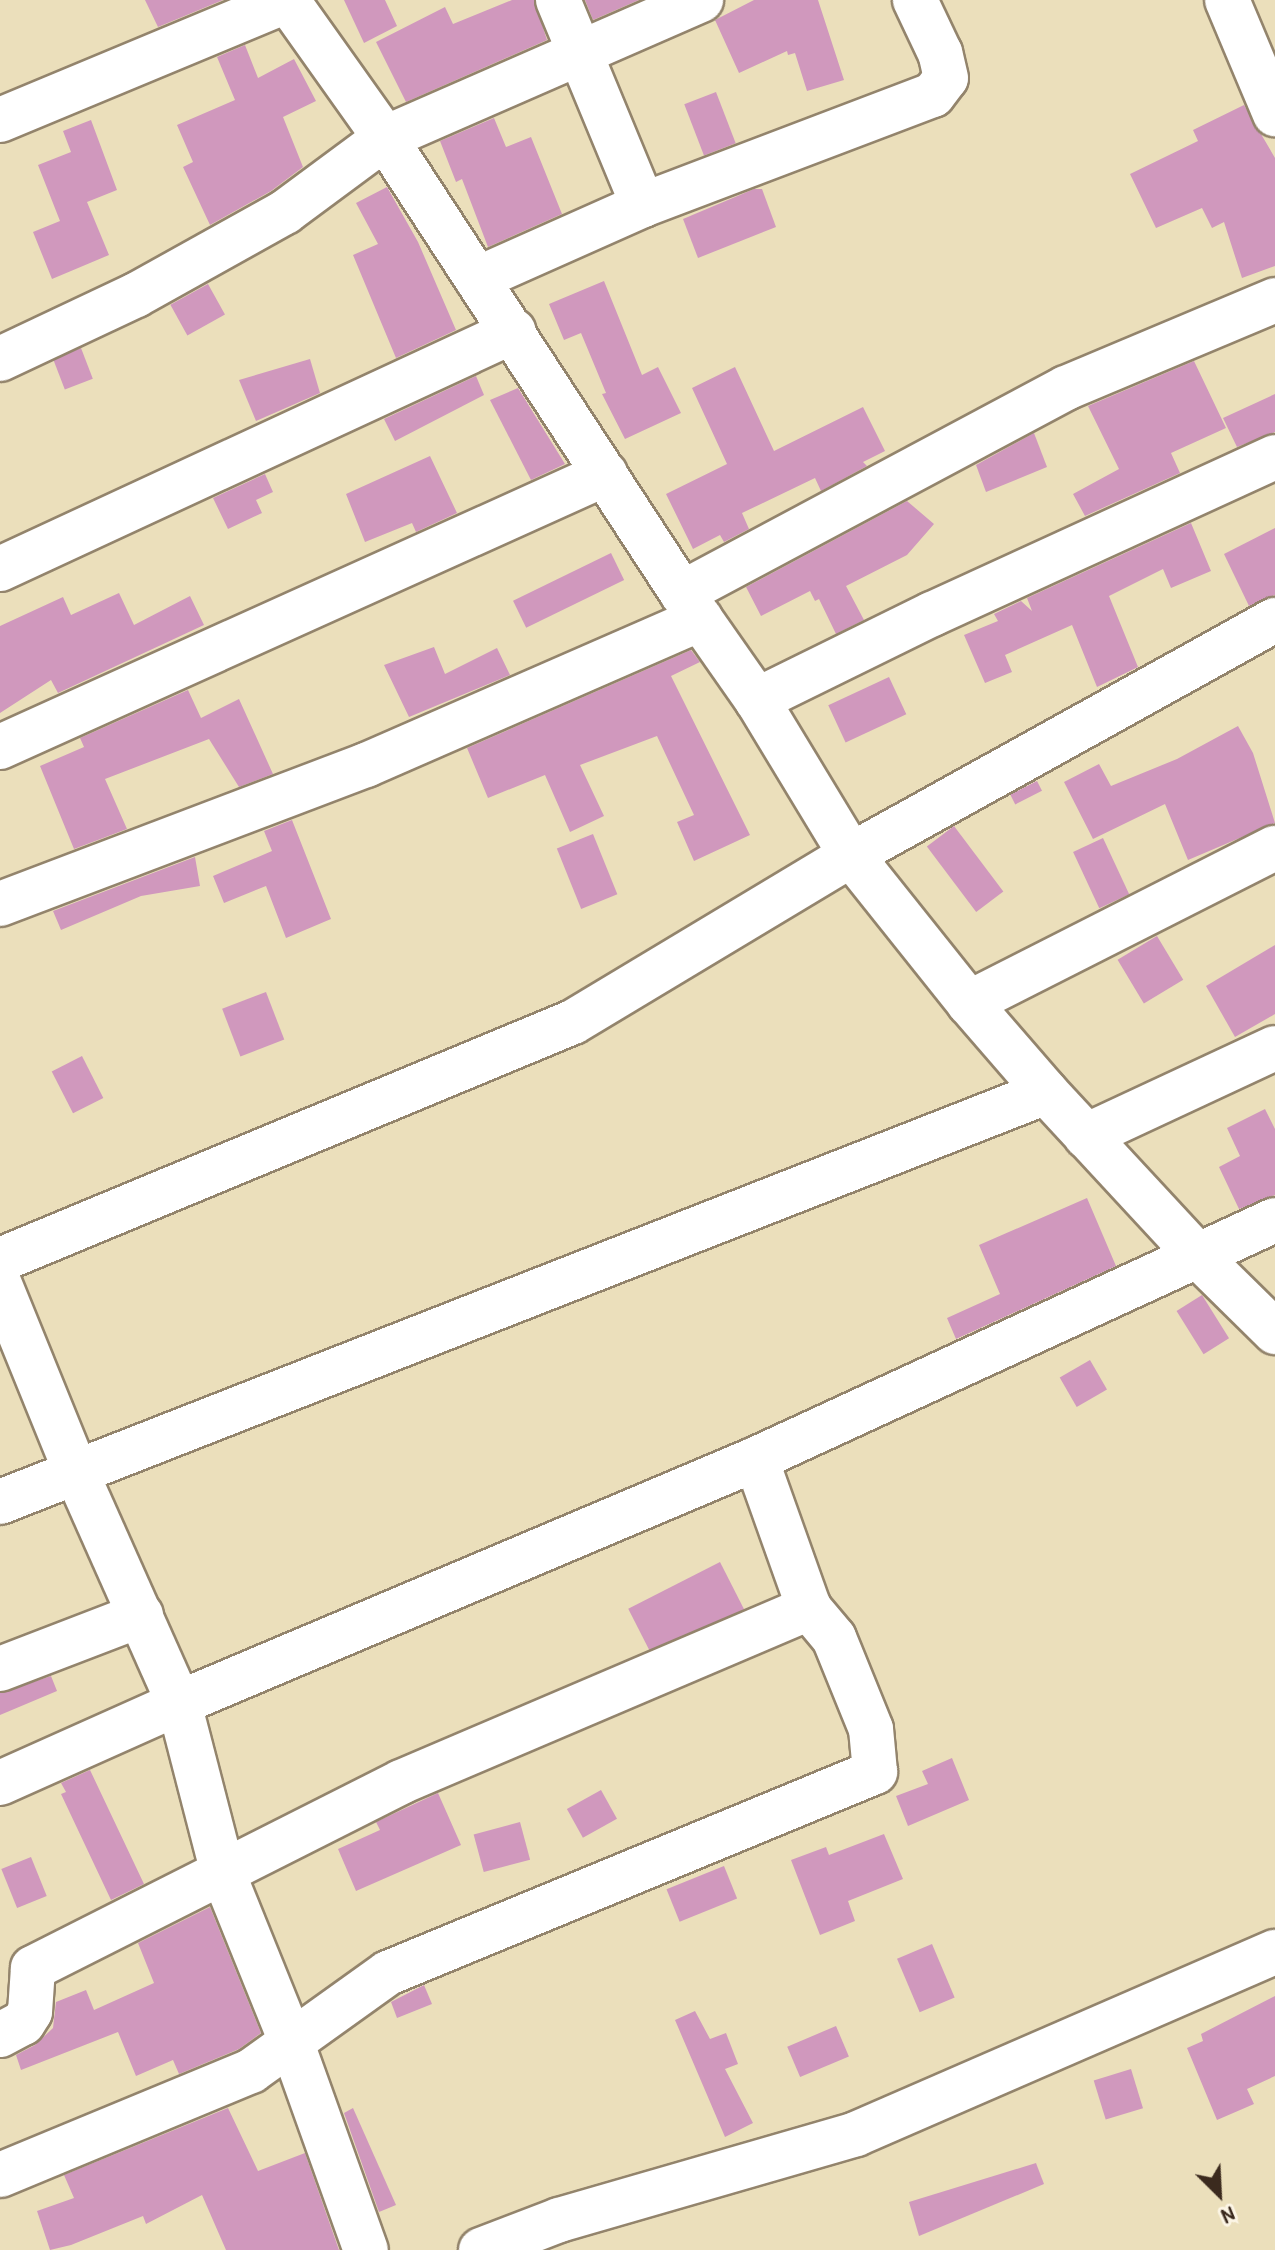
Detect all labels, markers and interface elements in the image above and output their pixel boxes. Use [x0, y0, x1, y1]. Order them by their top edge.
north arrow [1179, 2154, 1259, 2234]
text: N [1217, 2200, 1240, 2232]

